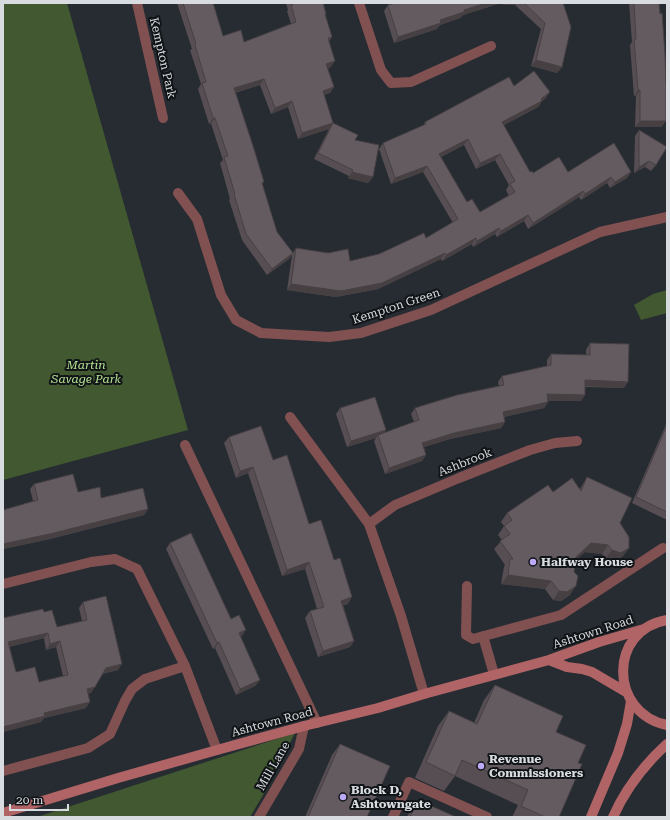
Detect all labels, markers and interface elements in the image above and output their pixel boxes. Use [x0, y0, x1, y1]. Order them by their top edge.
street label: Kempton Park [147, 16, 179, 100]
street label: Kempton Green [350, 285, 442, 327]
park label: Martin Savage Park [50, 358, 121, 386]
street label: Ashbrook [436, 445, 494, 479]
place label: Halfway House [541, 555, 633, 569]
marker: Halfway House [528, 557, 538, 567]
street label: Ashtown Road [551, 612, 635, 652]
street label: Ashtown Road [230, 704, 314, 740]
street label: Mill Lane [253, 739, 293, 793]
place label: Revenue Commissioners [489, 752, 583, 780]
marker: Revenue Commissioners [476, 761, 486, 771]
place label: Block D, Ashtowngate [351, 783, 431, 811]
scale bar [10, 786, 68, 812]
marker: Block D, Ashtowngate [338, 792, 348, 802]
text: 20 m [16, 793, 43, 807]

